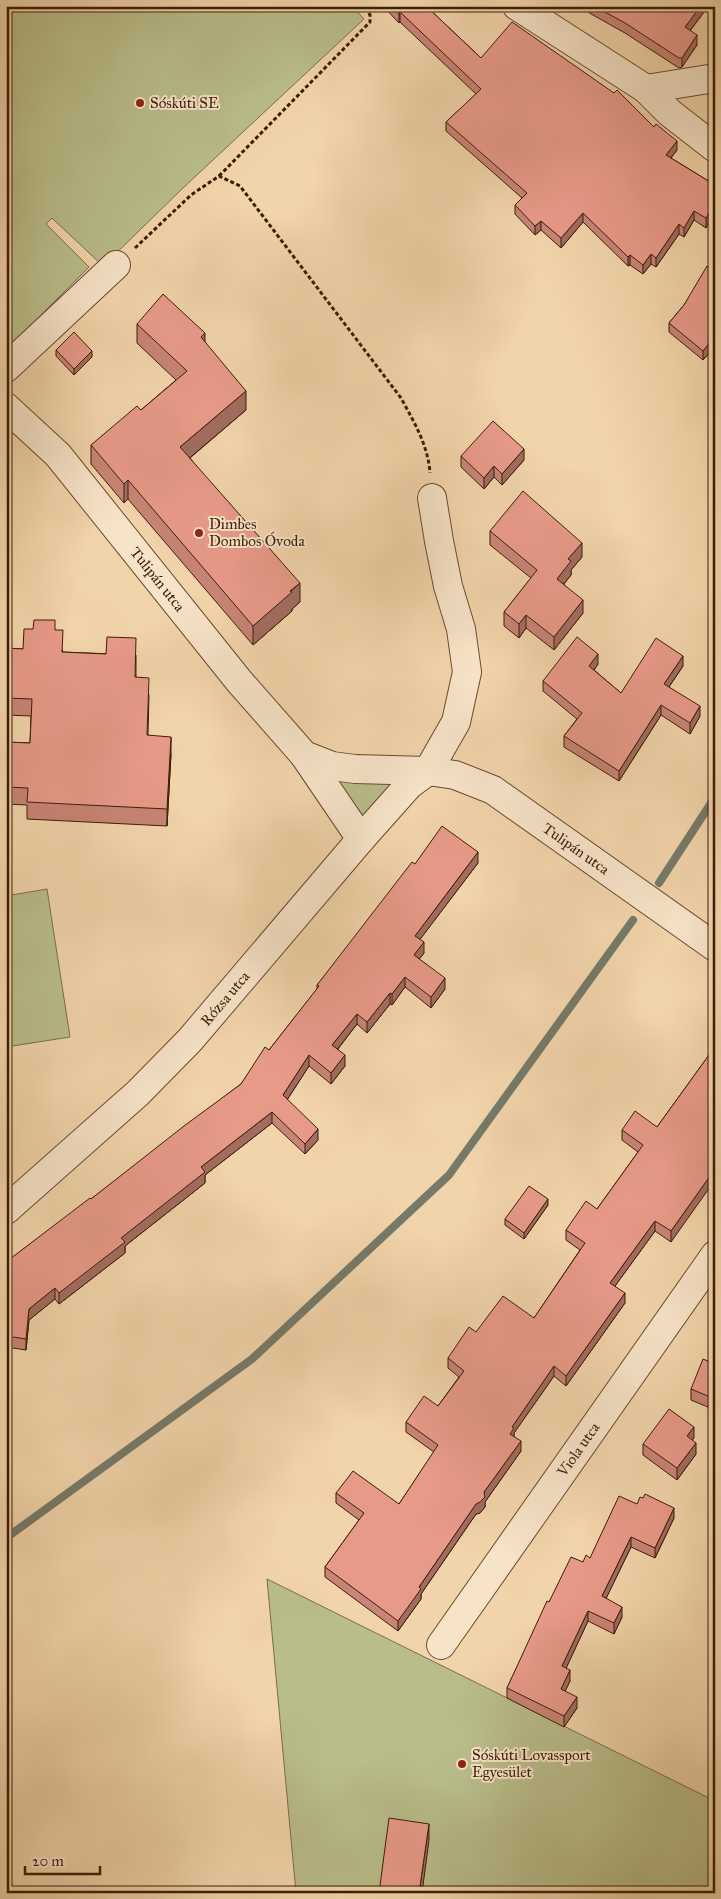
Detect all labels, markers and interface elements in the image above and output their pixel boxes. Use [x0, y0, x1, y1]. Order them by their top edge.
place label: Sóskúti SE [150, 94, 219, 112]
marker: Sóskúti SE [134, 97, 146, 109]
place label: Dimbes Dombos Óvoda [209, 515, 305, 550]
marker: Dimbes Dombos Óvoda [193, 527, 205, 539]
street label: Tulipán utca [126, 543, 189, 616]
street label: Tulipán utca [539, 819, 613, 879]
street label: Rózsa utca [197, 967, 254, 1030]
street label: Viola utca [553, 1418, 604, 1481]
place label: Sóskúti Lovassport Egyesület [472, 1746, 591, 1781]
marker: Sóskúti Lovassport Egyesület [456, 1758, 468, 1770]
scale bar [25, 1844, 100, 1876]
text: 20 m [32, 1852, 64, 1870]

